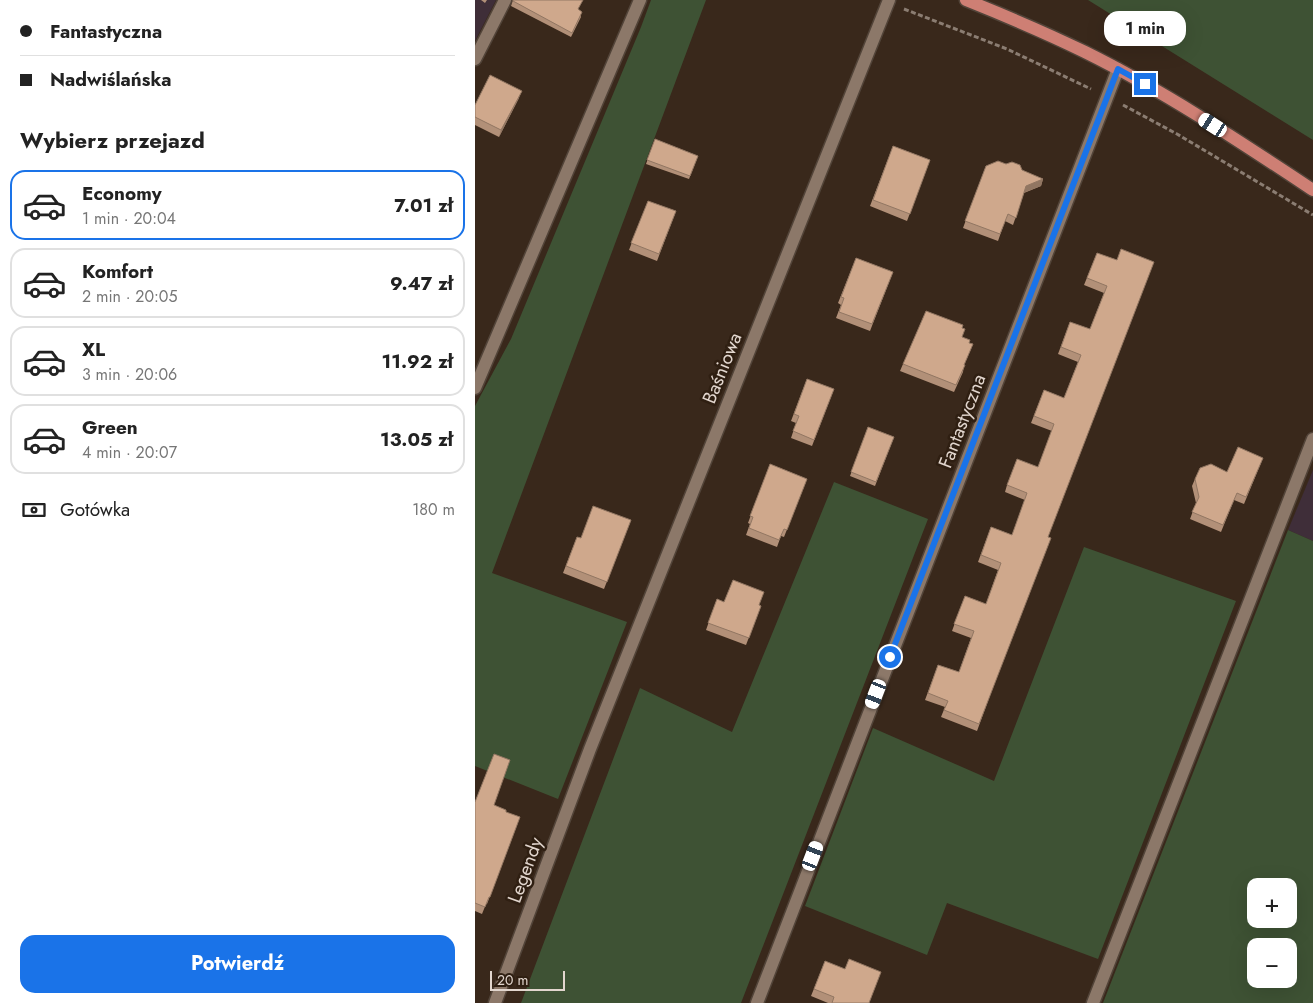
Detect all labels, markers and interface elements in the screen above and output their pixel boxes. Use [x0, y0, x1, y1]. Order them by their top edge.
callout: 1 min [1104, 12, 1186, 46]
text: 1 min [1125, 17, 1165, 40]
text: Fantastyczna [50, 18, 162, 45]
text: Nadwiślańska [50, 66, 172, 93]
route end [1134, 73, 1156, 95]
car [1196, 111, 1229, 139]
text: Wybierz przejazd [20, 124, 205, 156]
text: Economy [82, 180, 162, 207]
icon: car [22, 183, 67, 228]
text: 7.01 zł [394, 192, 453, 219]
text: 1 min · 20:04 [82, 207, 176, 230]
text: Komfort [82, 258, 153, 285]
icon: car [22, 261, 67, 306]
text: 9.47 zł [390, 270, 453, 297]
text: 2 min · 20:05 [82, 285, 177, 308]
street label: Baśniowa [696, 328, 748, 408]
text: XL [82, 336, 105, 363]
icon: car [22, 339, 67, 384]
text: 11.92 zł [382, 348, 453, 375]
text: 3 min · 20:06 [82, 363, 177, 386]
street label: Fantastyczna [932, 370, 992, 472]
text: Green [82, 414, 138, 441]
icon: car [22, 417, 67, 462]
text: 13.05 zł [380, 426, 453, 453]
text: 4 min · 20:07 [82, 441, 177, 464]
icon: cash [20, 496, 48, 524]
text: Gotówka [60, 496, 130, 523]
text: 180 m [412, 498, 455, 521]
route start [879, 646, 901, 668]
car [863, 677, 888, 711]
street label: Legendy [501, 833, 550, 907]
car [800, 839, 825, 873]
map controls [1247, 878, 1297, 988]
button: + [1247, 878, 1297, 928]
button: Potwierdź [20, 935, 455, 993]
button: − [1247, 938, 1297, 988]
scale bar [490, 968, 565, 991]
text: 20 m [497, 970, 529, 990]

